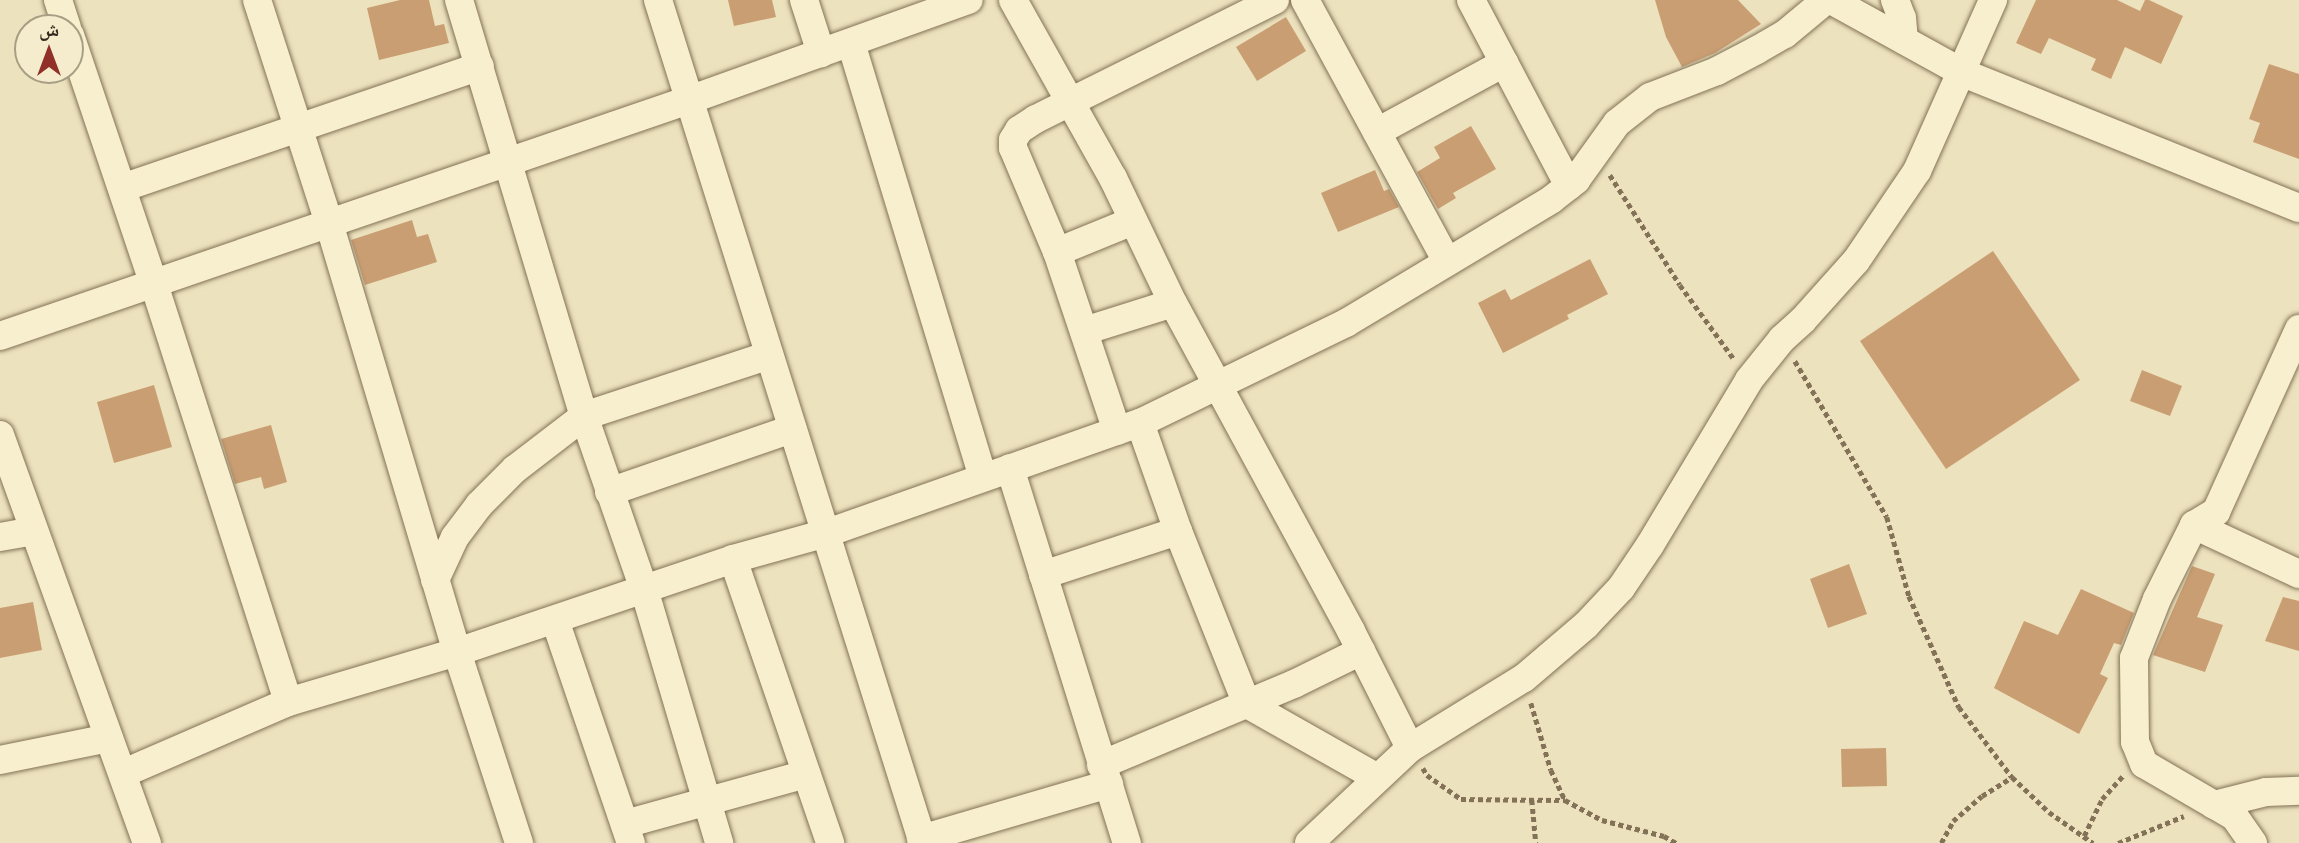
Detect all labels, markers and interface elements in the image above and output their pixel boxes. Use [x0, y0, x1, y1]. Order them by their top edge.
north arrow [14, 14, 84, 84]
text: ش [39, 18, 59, 41]

